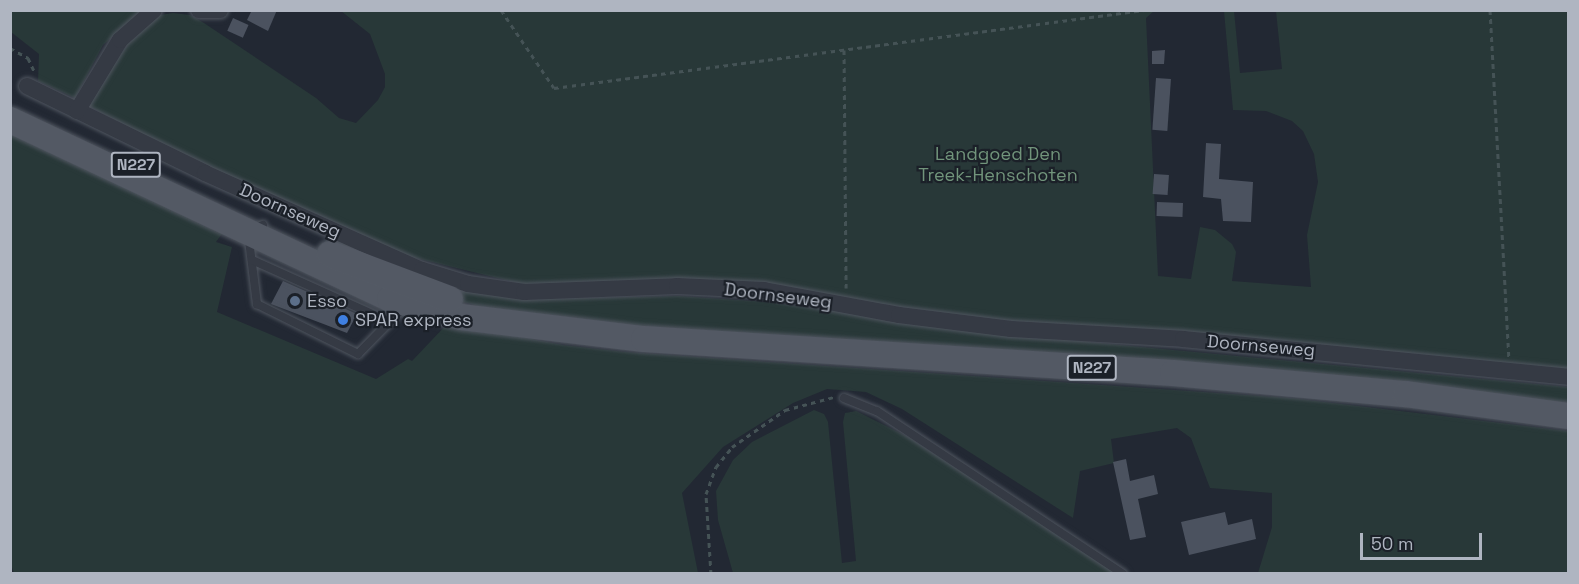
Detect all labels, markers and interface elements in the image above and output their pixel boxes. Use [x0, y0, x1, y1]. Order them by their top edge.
park label: Landgoed Den Treek-Henschoten [918, 144, 1078, 186]
road number: N227 [110, 152, 162, 178]
street label: Doornseweg [236, 179, 344, 243]
street label: Doornseweg [723, 279, 833, 313]
place label: Esso [307, 290, 347, 312]
marker: Esso [288, 294, 302, 308]
place label: SPAR express [355, 309, 472, 331]
marker: SPAR express [336, 313, 350, 327]
street label: Doornseweg [1206, 331, 1316, 361]
road number: N227 [1066, 355, 1118, 381]
scale bar [1363, 521, 1484, 559]
text: 50 m [1371, 532, 1413, 555]

